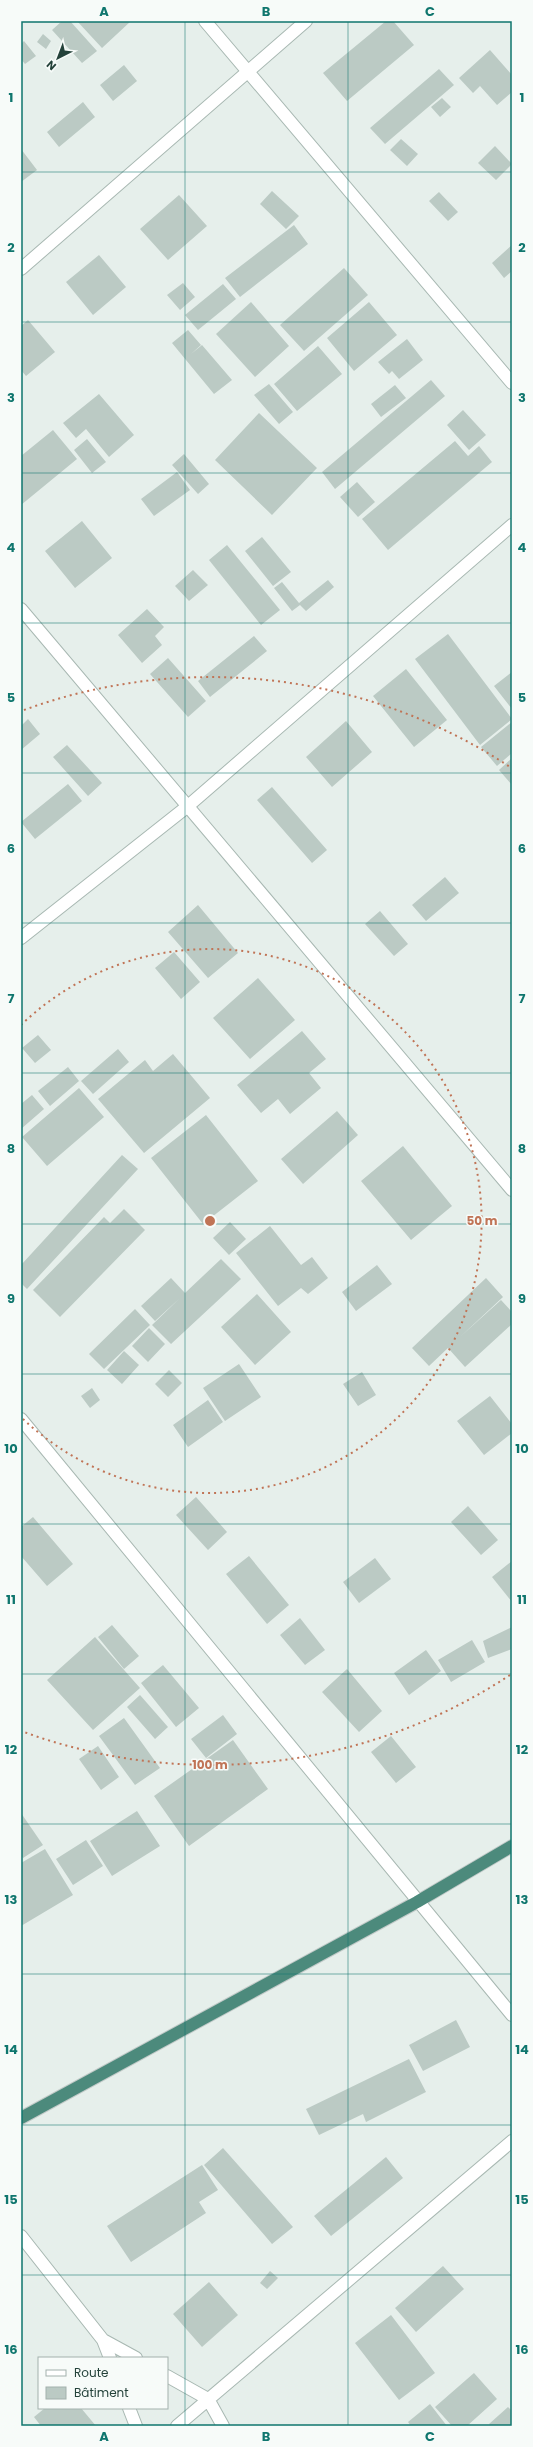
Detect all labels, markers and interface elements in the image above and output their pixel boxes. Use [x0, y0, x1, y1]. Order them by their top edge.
text: A [99, 2, 109, 21]
text: B [262, 2, 271, 21]
text: C [425, 2, 435, 21]
north arrow [38, 38, 78, 78]
text: N [43, 57, 60, 74]
text: 1 [9, 88, 13, 107]
text: 1 [520, 88, 524, 107]
text: 2 [7, 238, 15, 257]
text: 2 [518, 238, 526, 257]
text: 3 [7, 388, 15, 407]
text: 3 [518, 388, 526, 407]
text: 4 [7, 538, 16, 557]
text: 4 [518, 538, 527, 557]
text: 5 [7, 688, 15, 707]
text: 5 [518, 688, 526, 707]
text: 6 [7, 839, 15, 858]
text: 6 [518, 839, 526, 858]
text: 7 [8, 989, 15, 1008]
text: 7 [519, 989, 526, 1008]
text: 8 [7, 1139, 15, 1158]
text: 8 [518, 1139, 526, 1158]
text: 50 m [467, 1212, 498, 1229]
centre of rings [203, 1214, 217, 1228]
text: 9 [7, 1289, 15, 1308]
text: 9 [518, 1289, 526, 1308]
text: 10 [4, 1439, 18, 1458]
text: 10 [515, 1439, 529, 1458]
text: 11 [6, 1590, 16, 1609]
text: 11 [517, 1590, 527, 1609]
text: 12 [5, 1740, 18, 1759]
text: 12 [516, 1740, 529, 1759]
text: 100 m [192, 1756, 228, 1773]
text: 13 [5, 1890, 18, 1909]
text: 13 [516, 1890, 529, 1909]
text: 14 [4, 2040, 18, 2059]
text: 14 [515, 2040, 529, 2059]
text: 15 [4, 2190, 18, 2209]
text: 15 [515, 2190, 529, 2209]
text: 16 [4, 2340, 18, 2359]
text: 16 [515, 2340, 529, 2359]
legend [38, 2357, 168, 2409]
text: Route [74, 2364, 108, 2381]
text: Bâtiment [74, 2384, 129, 2401]
text: A [99, 2427, 109, 2446]
text: B [262, 2427, 271, 2446]
text: C [425, 2427, 435, 2446]

